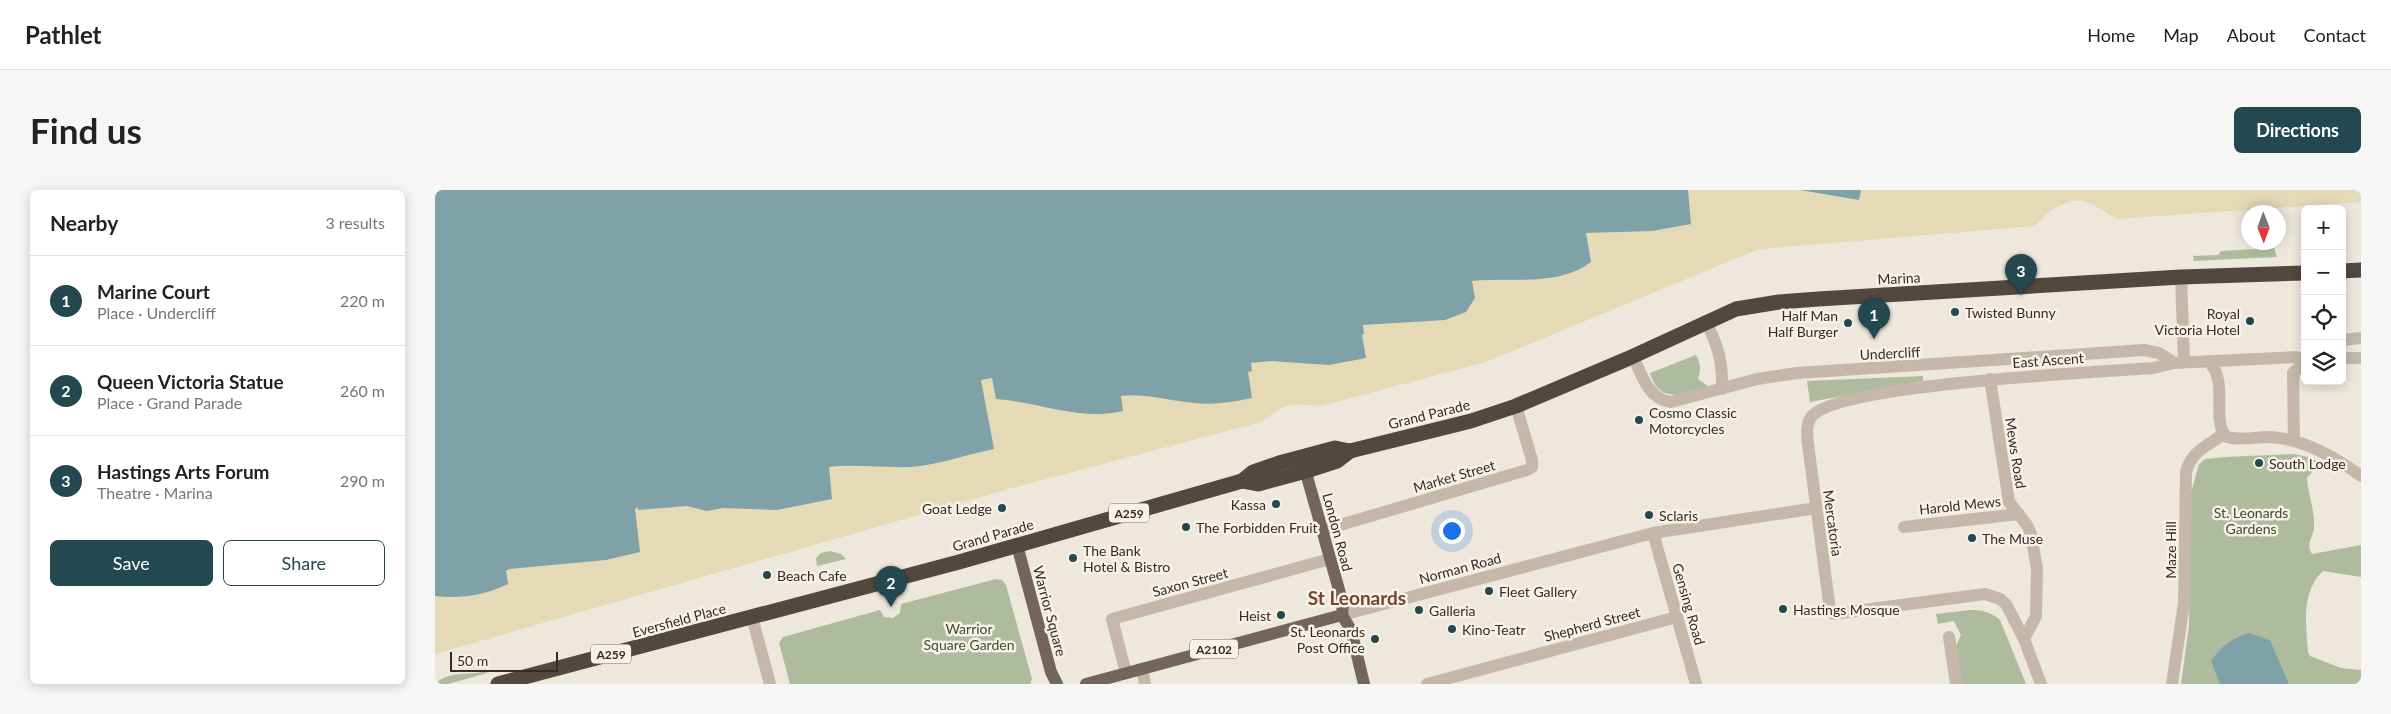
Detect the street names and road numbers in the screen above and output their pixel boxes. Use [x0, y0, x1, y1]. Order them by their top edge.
street label: Marina [1877, 268, 1921, 288]
street label: Undercliff [1859, 343, 1921, 363]
street label: East Ascent [2012, 349, 2084, 371]
street label: Grand Parade [1386, 396, 1472, 432]
street label: Mews Road [2002, 416, 2030, 490]
street label: Market Street [1411, 456, 1497, 496]
street label: Mercatoria [1820, 489, 1846, 557]
street label: London Road [1319, 491, 1357, 573]
street label: Harold Mews [1918, 492, 2002, 518]
road number: A259 [1109, 504, 1149, 522]
street label: Grand Parade [950, 515, 1036, 555]
street label: Maze Hill [2162, 521, 2179, 579]
street label: Norman Road [1417, 549, 1503, 587]
street label: Gensing Road [1669, 561, 1709, 647]
street label: Warrior Square [1030, 564, 1070, 658]
street label: Saxon Street [1150, 564, 1230, 600]
street label: Eversfield Place [630, 599, 728, 641]
street label: Shepherd Street [1542, 603, 1642, 645]
road number: A2102 [1190, 639, 1238, 658]
road number: A259 [591, 644, 631, 664]

